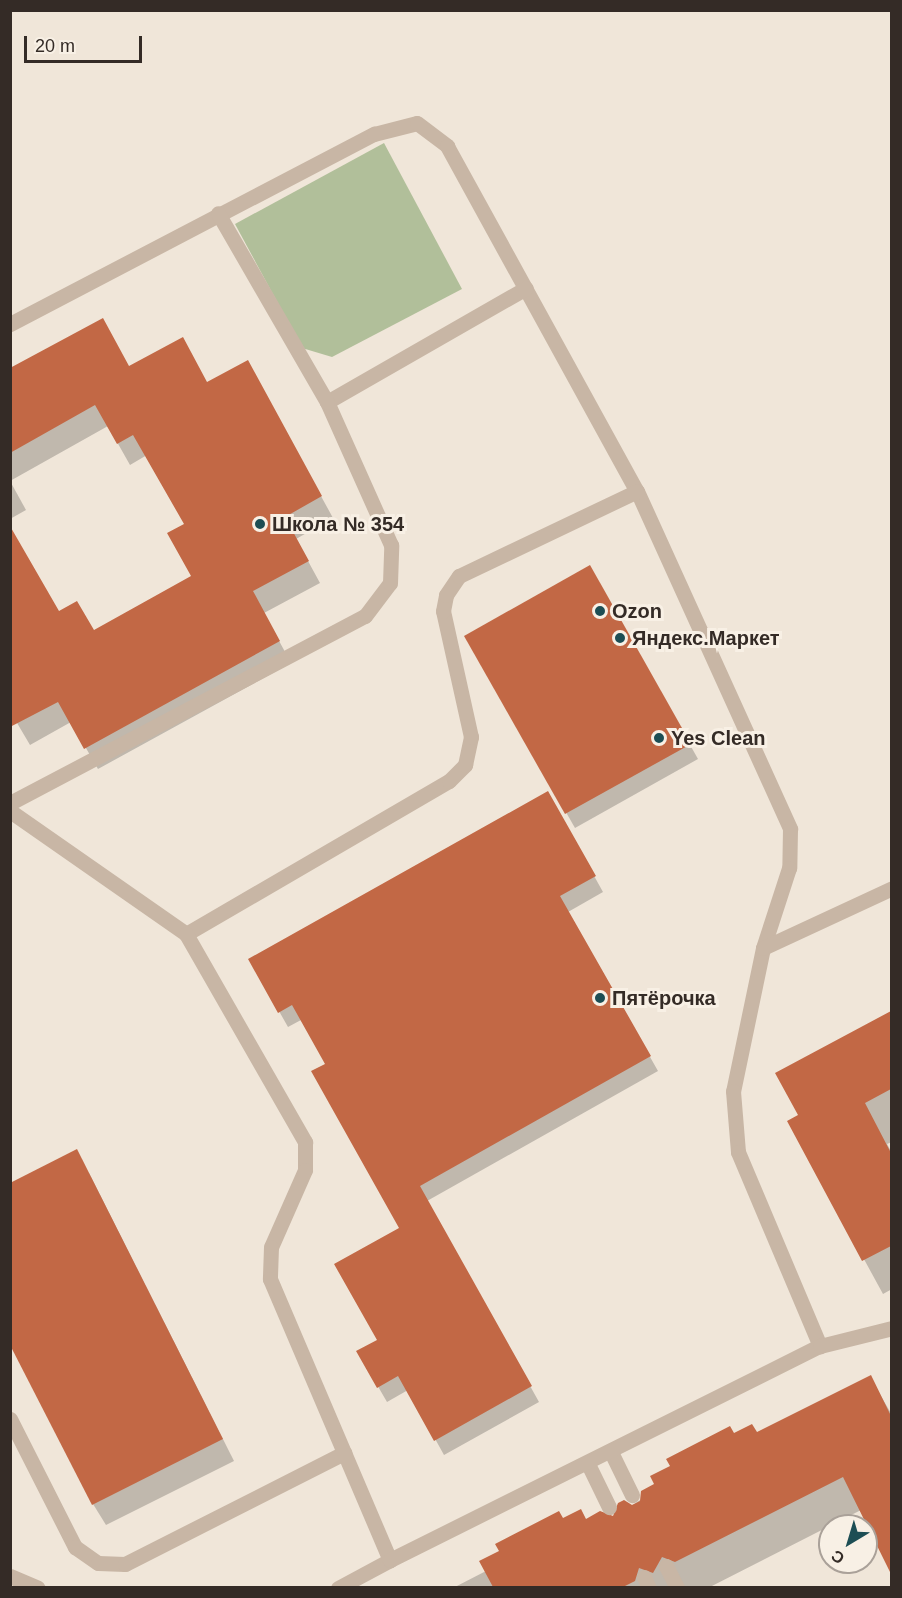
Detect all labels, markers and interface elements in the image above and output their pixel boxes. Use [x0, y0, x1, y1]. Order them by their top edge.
scale bar [27, 24, 146, 62]
text: 20 m [35, 36, 75, 56]
place label: Школа № 354 [272, 512, 404, 536]
marker: Школа № 354 [253, 517, 267, 531]
place label: Ozon [612, 599, 662, 623]
marker: Ozon [593, 604, 607, 618]
place label: Яндекс.Маркет [632, 626, 780, 650]
marker: Яндекс.Маркет [613, 631, 627, 645]
place label: Yes Clean [671, 726, 766, 750]
marker: Yes Clean [652, 731, 666, 745]
place label: Пятёрочка [612, 986, 716, 1010]
marker: Пятёрочка [593, 991, 607, 1005]
north arrow [818, 1514, 878, 1574]
text: С [828, 1547, 848, 1567]

